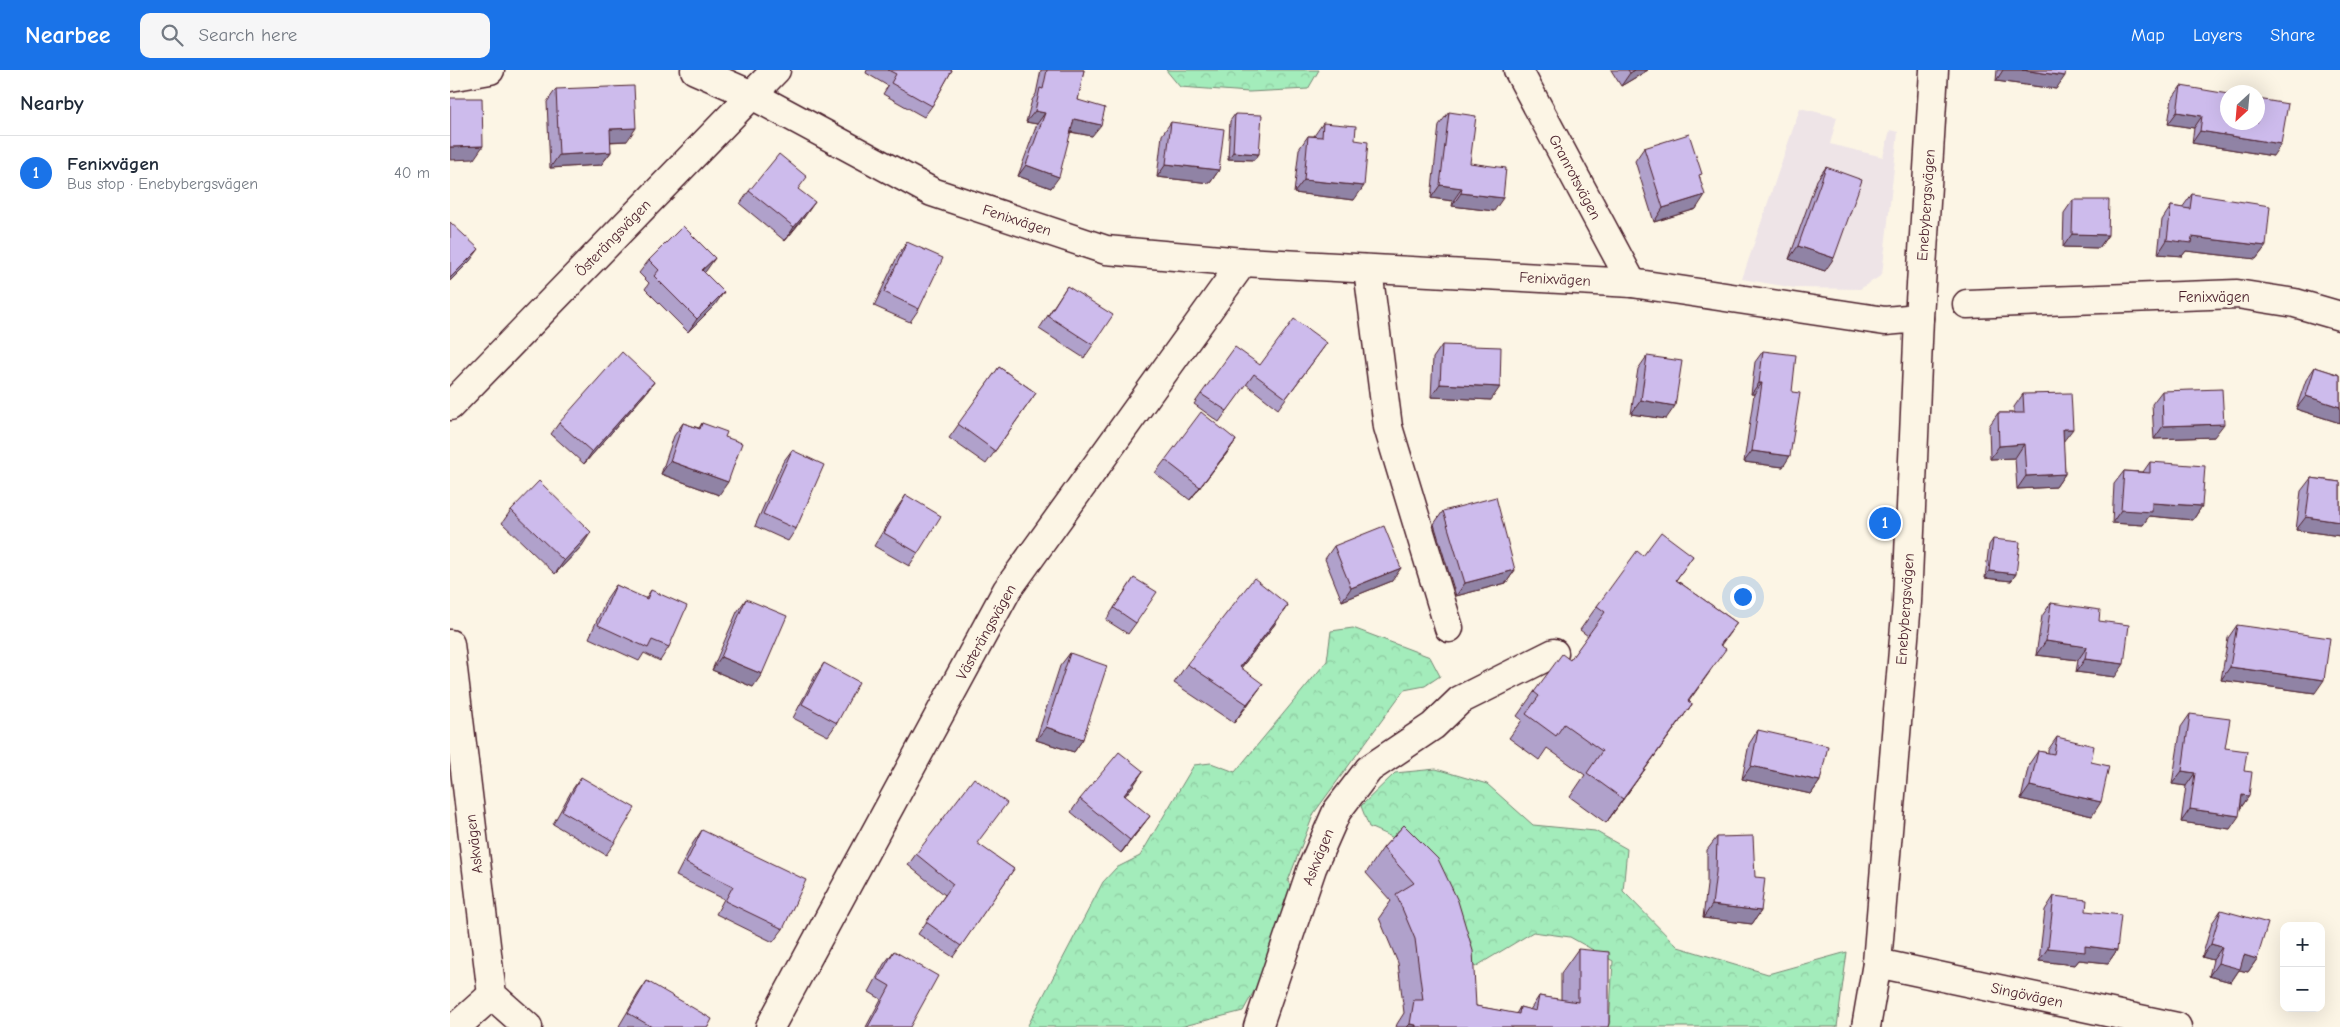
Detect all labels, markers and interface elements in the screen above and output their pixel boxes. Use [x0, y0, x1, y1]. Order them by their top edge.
search box [140, 13, 490, 58]
text: Nearbee [25, 21, 110, 49]
icon: search [158, 21, 186, 49]
text: Search here [198, 24, 297, 46]
text: Map [2131, 25, 2165, 46]
text: Layers [2193, 25, 2242, 46]
text: Share [2270, 25, 2315, 46]
north arrow [2220, 85, 2265, 130]
text: Nearby [20, 91, 84, 115]
street label: Granrotsvägen [1545, 131, 1605, 223]
street label: Enebybergsvägen [1913, 148, 1939, 262]
text: Fenixvägen [67, 153, 159, 175]
text: 1 [33, 164, 39, 182]
text: 40 m [394, 164, 430, 182]
text: Bus stop · Enebybergsvägen [67, 175, 258, 193]
street label: Österängsvägen [572, 196, 654, 280]
street label: Fenixvägen [980, 200, 1054, 240]
street label: Fenixvägen [1519, 268, 1591, 290]
street label: Fenixvägen [2178, 288, 2250, 306]
pin: 1 [1869, 504, 1901, 542]
street label: Enebybergsvägen [1892, 552, 1918, 666]
street label: Västerängsvägen [952, 581, 1020, 683]
your location [1730, 584, 1756, 610]
street label: Askvägen [461, 813, 487, 875]
street label: Askvägen [1298, 826, 1338, 888]
map controls [2280, 922, 2325, 1012]
button: + [2280, 922, 2325, 967]
button: − [2280, 967, 2325, 1012]
street label: Singövägen [1989, 979, 2065, 1011]

